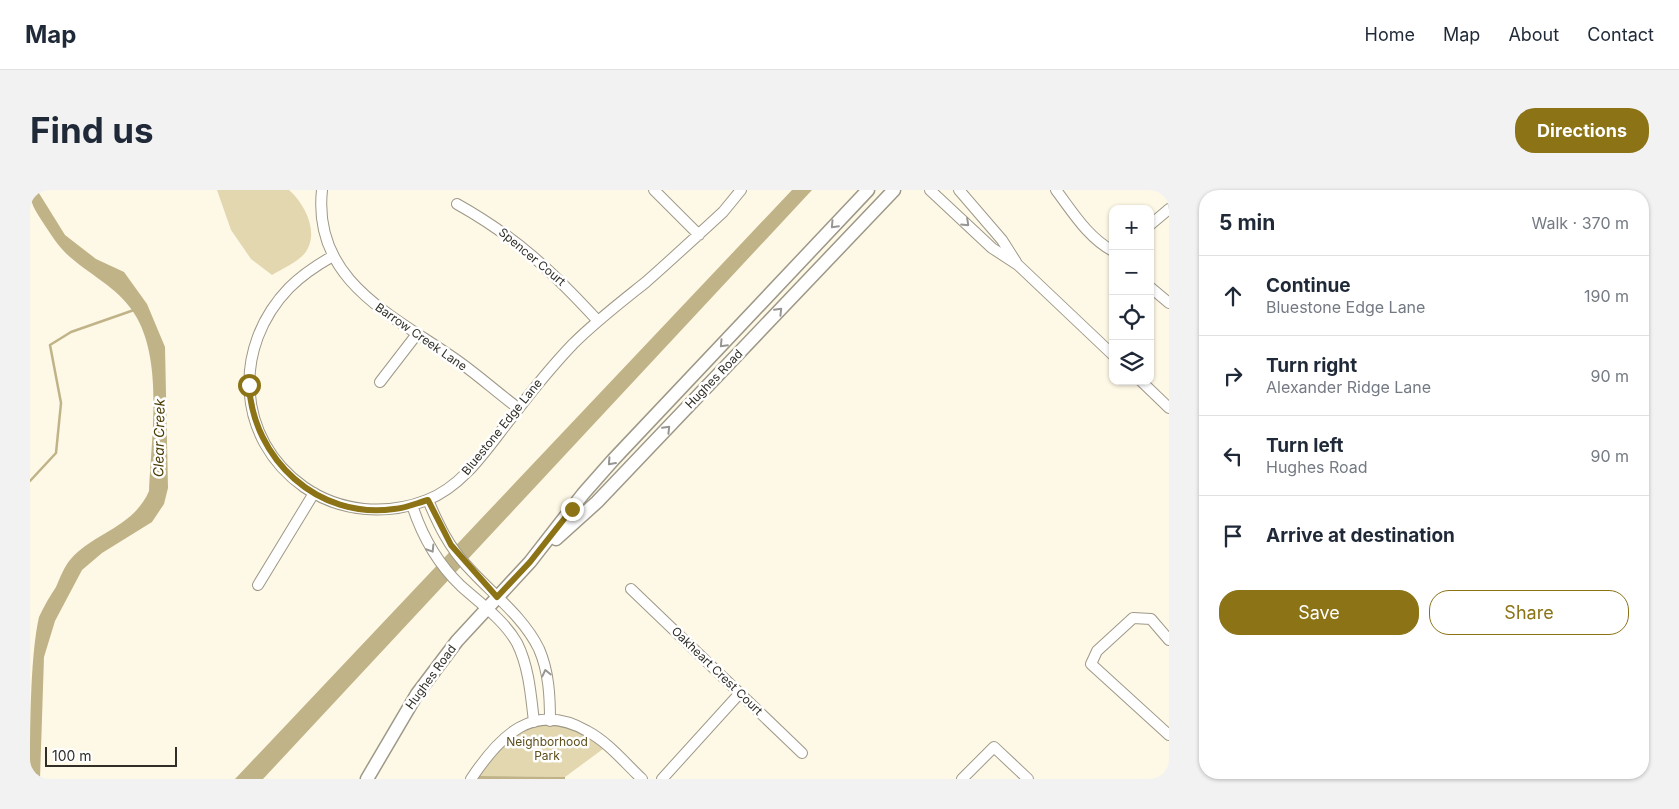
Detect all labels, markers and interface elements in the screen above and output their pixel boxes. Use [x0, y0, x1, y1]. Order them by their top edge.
text: Map [25, 20, 76, 49]
text: Home [1365, 24, 1415, 45]
text: Map [1443, 24, 1480, 45]
text: About [1508, 24, 1559, 45]
text: Contact [1587, 24, 1654, 45]
button: Directions [1515, 108, 1649, 153]
text: Find us [30, 109, 154, 151]
map controls [1109, 205, 1154, 385]
button: + [1109, 205, 1154, 250]
text: 5 min [1219, 210, 1275, 235]
text: Walk · 370 m [1532, 213, 1629, 233]
one-way arrow [960, 217, 969, 226]
one-way arrow [831, 219, 840, 228]
street label: Spencer Court [496, 224, 569, 289]
button: − [1109, 250, 1154, 295]
text: Continue [1266, 274, 1351, 297]
icon: ahead [1219, 282, 1247, 310]
text: 190 m [1584, 286, 1629, 306]
button: locate [1109, 295, 1154, 340]
text: Bluestone Edge Lane [1266, 297, 1425, 317]
street label: Barrow Creek Lane [373, 299, 470, 374]
one-way arrow [773, 308, 782, 317]
one-way arrow [720, 338, 729, 347]
button: layers [1109, 340, 1154, 385]
street label: Hughes Road [682, 346, 745, 411]
text: Turn right [1266, 354, 1357, 377]
icon: right [1219, 362, 1247, 390]
text: 90 m [1590, 366, 1629, 386]
route start [238, 374, 261, 397]
street label: Bluestone Edge Lane [458, 376, 545, 478]
text: Alexander Ridge Lane [1266, 377, 1431, 397]
water label: Clear Creek [149, 398, 168, 477]
one-way arrow [661, 426, 670, 435]
text: Turn left [1266, 434, 1344, 457]
icon: left [1219, 442, 1247, 470]
text: 90 m [1590, 446, 1629, 466]
one-way arrow [608, 457, 617, 466]
text: Hughes Road [1266, 457, 1368, 477]
route end [561, 498, 584, 521]
icon: arrive [1219, 522, 1247, 550]
text: Arrive at destination [1266, 524, 1455, 547]
one-way arrow [425, 544, 435, 553]
button: Save [1219, 590, 1419, 635]
button: Share [1429, 590, 1629, 635]
street label: Oakheart Crest Court [669, 623, 766, 718]
street label: Hughes Road [402, 642, 459, 712]
one-way arrow [541, 668, 552, 677]
park label: Neighborhood Park [506, 734, 588, 763]
scale bar [45, 744, 178, 767]
text: 100 m [52, 747, 92, 764]

